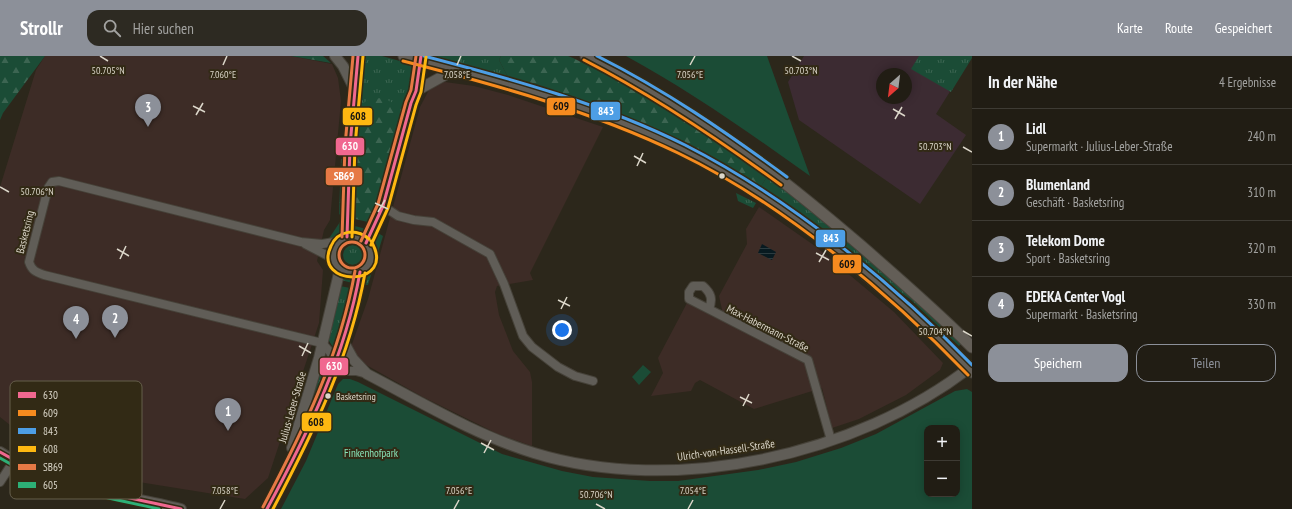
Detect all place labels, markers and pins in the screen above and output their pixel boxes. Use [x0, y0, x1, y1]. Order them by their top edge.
pin: 3 [135, 94, 161, 127]
unlabelled marker [717, 171, 727, 181]
pin: 2 [102, 305, 128, 338]
pin: 4 [63, 306, 89, 339]
place label: Basketsring [336, 390, 376, 403]
marker: Basketsring [323, 391, 333, 401]
pin: 1 [215, 398, 241, 431]

